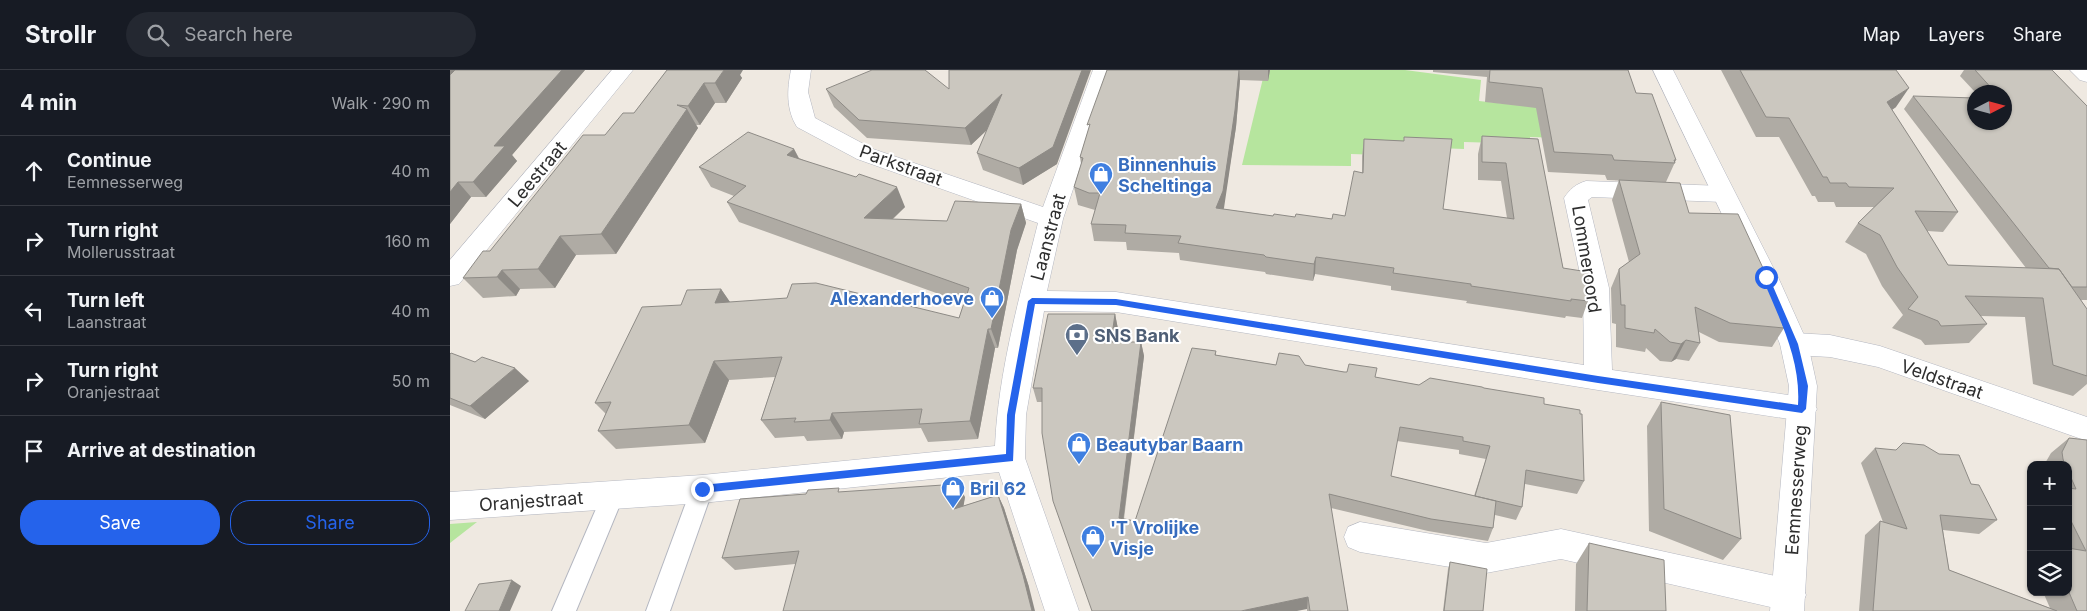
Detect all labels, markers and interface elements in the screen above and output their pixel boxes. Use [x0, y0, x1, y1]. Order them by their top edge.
search box [126, 12, 476, 57]
text: Strollr [25, 20, 96, 49]
icon: search [144, 21, 172, 49]
text: Search here [184, 23, 293, 46]
text: Map [1863, 24, 1900, 45]
text: Layers [1928, 24, 1985, 45]
text: Share [2013, 24, 2062, 45]
north arrow [1967, 85, 2012, 130]
text: 4 min [20, 90, 77, 115]
text: Walk · 290 m [332, 93, 430, 113]
street label: Leestraat [503, 137, 571, 211]
street label: Parkstraat [857, 140, 945, 190]
text: Continue [67, 149, 152, 172]
place label: Binnenhuis Scheltinga [1118, 154, 1217, 196]
icon: ahead [20, 157, 48, 185]
text: 40 m [391, 161, 430, 181]
shop icon: Binnenhuis Scheltinga [1088, 161, 1114, 195]
text: Eemnesserweg [67, 172, 183, 192]
street label: Laanstraat [1026, 191, 1070, 283]
street label: Lommeroord [1568, 204, 1606, 314]
text: Turn right [67, 219, 158, 242]
icon: right [20, 227, 48, 255]
text: 160 m [385, 231, 430, 251]
text: Mollerusstraat [67, 242, 175, 262]
route start [1755, 266, 1778, 289]
shop icon: Alexanderhoeve [979, 285, 1005, 319]
place label: Alexanderhoeve [830, 288, 974, 309]
text: Turn left [67, 289, 145, 312]
icon: left [20, 297, 48, 325]
text: 40 m [391, 301, 430, 321]
text: Laanstraat [67, 312, 146, 332]
bank icon: SNS Bank [1064, 322, 1090, 356]
place label: SNS Bank [1094, 325, 1180, 346]
street label: Veldstraat [1898, 355, 1986, 403]
text: Turn right [67, 359, 158, 382]
icon: right [20, 367, 48, 395]
text: 50 m [392, 371, 430, 391]
text: Oranjestraat [67, 382, 160, 402]
street label: Eemnesserweg [1781, 424, 1811, 556]
shop icon: Beautybar Baarn [1066, 431, 1092, 465]
place label: Beautybar Baarn [1096, 434, 1243, 455]
icon: arrive [20, 437, 48, 465]
text: Arrive at destination [67, 439, 256, 462]
map controls [2027, 461, 2072, 596]
button: + [2027, 461, 2072, 506]
shop icon: Bril 62 [940, 475, 966, 509]
route end [691, 478, 714, 501]
place label: Bril 62 [970, 478, 1026, 499]
street label: Oranjestraat [478, 487, 584, 515]
button: Save [20, 500, 220, 545]
button: Share [230, 500, 430, 545]
button: − [2027, 506, 2072, 551]
place label: 'T Vrolijke Visje [1110, 517, 1199, 559]
shop icon: 'T Vrolijke Visje [1080, 524, 1106, 558]
button: layers [2027, 551, 2072, 596]

